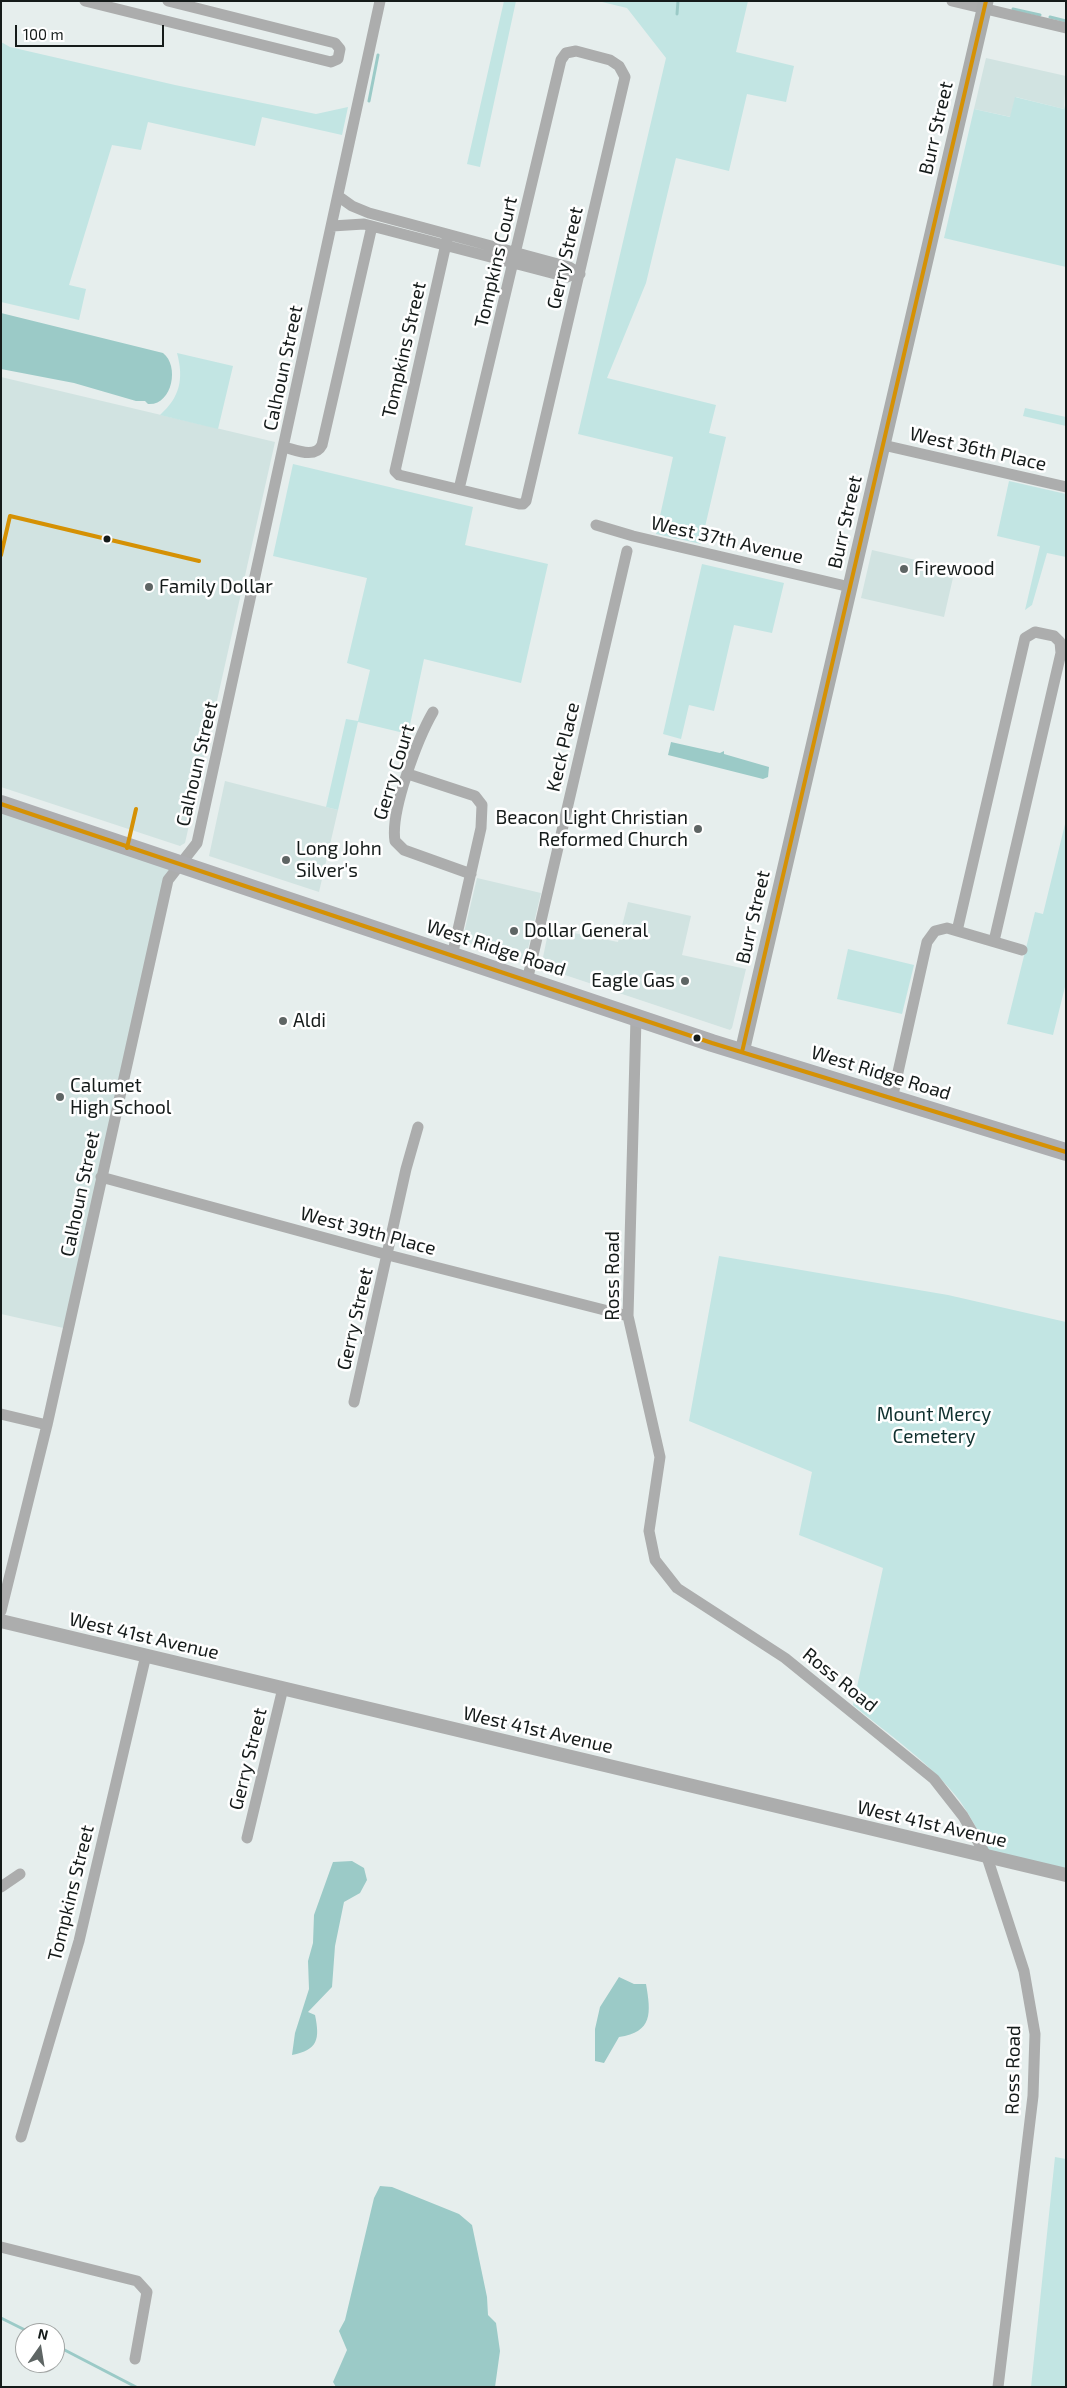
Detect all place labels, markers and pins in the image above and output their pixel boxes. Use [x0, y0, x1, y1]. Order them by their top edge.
unlabelled marker [102, 534, 112, 544]
place label: Firewood [914, 558, 995, 580]
marker: Firewood [898, 563, 910, 575]
place label: Family Dollar [159, 576, 273, 598]
marker: Family Dollar [143, 581, 155, 593]
place label: Beacon Light Christian Reformed Church [496, 807, 688, 851]
marker: Beacon Light Christian Reformed Church [692, 823, 704, 835]
place label: Long John Silver's [296, 838, 382, 882]
marker: Long John Silver's [280, 854, 292, 866]
place label: Dollar General [524, 920, 648, 942]
marker: Dollar General [508, 925, 520, 937]
place label: Eagle Gas [591, 970, 675, 992]
marker: Eagle Gas [679, 975, 691, 987]
place label: Aldi [293, 1010, 326, 1032]
marker: Aldi [277, 1015, 289, 1027]
unlabelled marker [692, 1033, 702, 1043]
place label: Calumet High School [70, 1075, 171, 1119]
marker: Calumet High School [54, 1091, 66, 1103]

